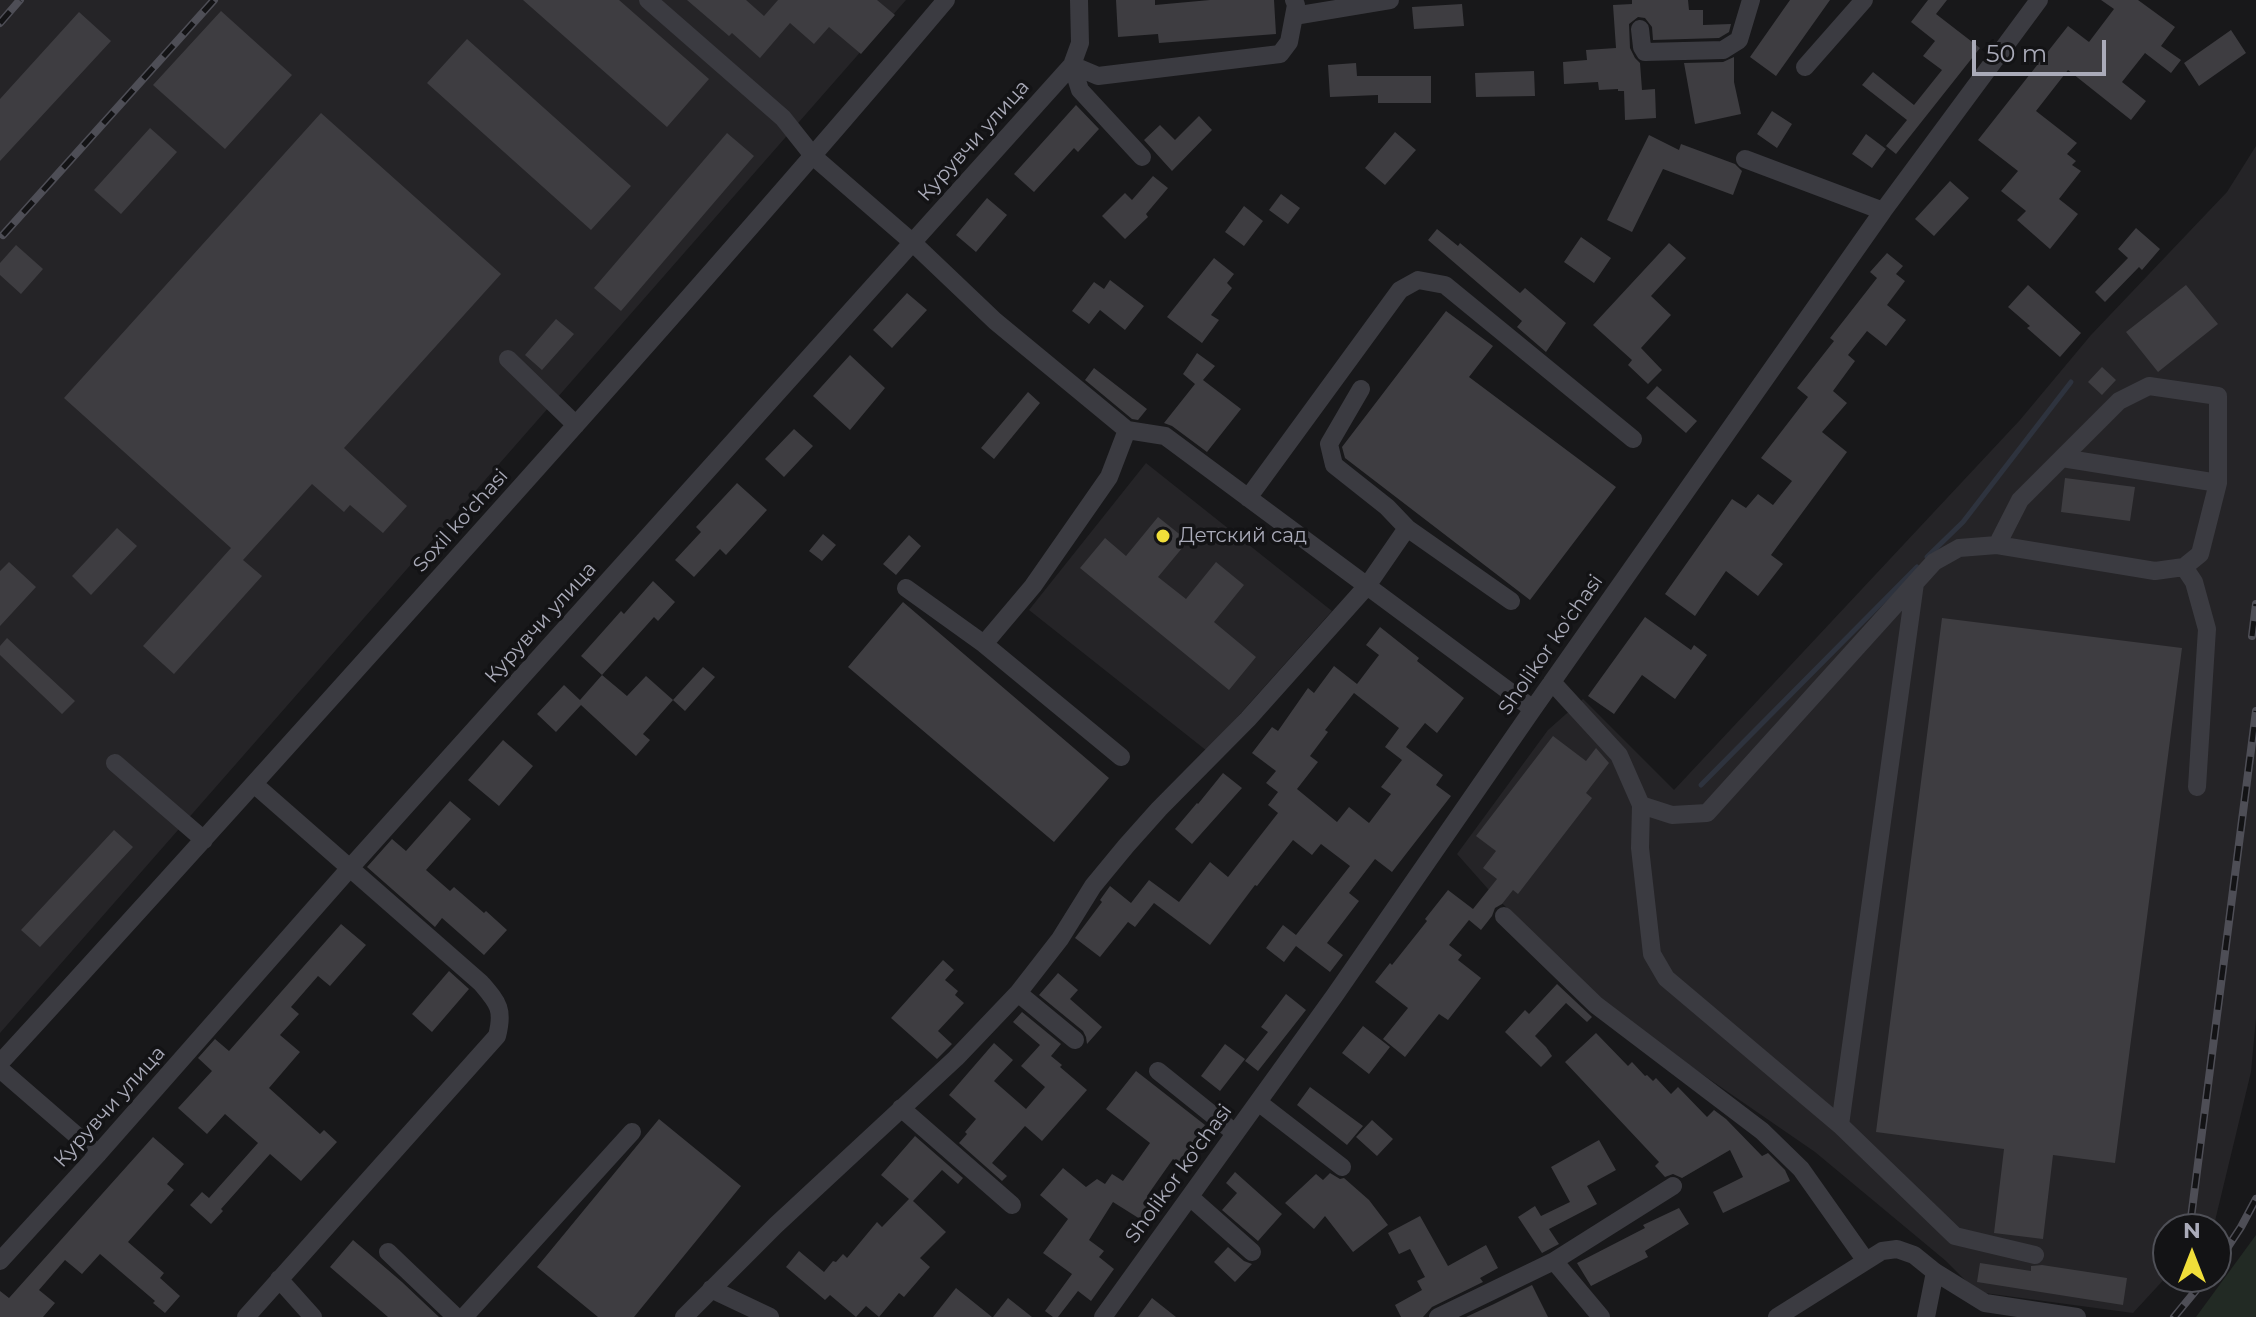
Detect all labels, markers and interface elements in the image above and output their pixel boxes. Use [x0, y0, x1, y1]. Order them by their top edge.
scale bar [1976, 24, 2110, 74]
text: 50 m [1986, 39, 2047, 68]
street label: Курувчи улица [913, 75, 1035, 207]
street label: Soxil ko'chasi [409, 465, 513, 577]
place label: Детский сад [1179, 524, 1307, 548]
marker: Детский сад [1154, 527, 1172, 545]
street label: Курувчи улица [480, 557, 602, 689]
street label: Sholikor ko'chasi [1494, 570, 1608, 720]
street label: Курувчи улица [49, 1041, 171, 1173]
street label: Sholikor ko'chasi [1121, 1100, 1237, 1248]
north arrow [2152, 1213, 2232, 1293]
text: N [2183, 1217, 2201, 1244]

